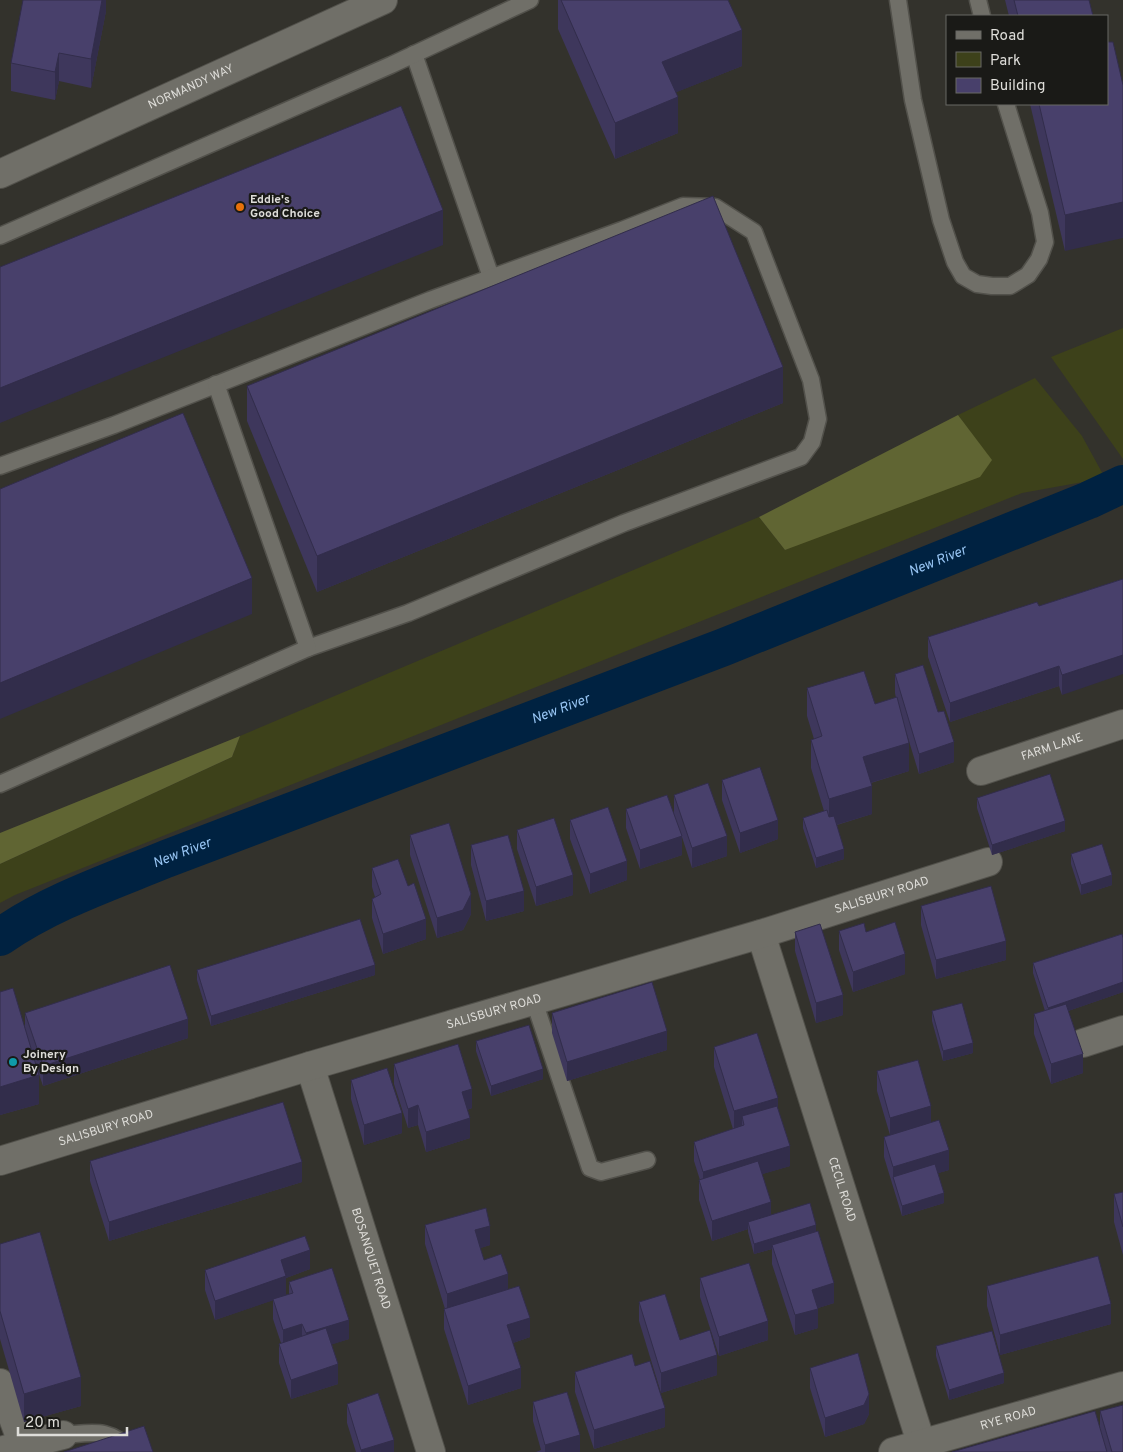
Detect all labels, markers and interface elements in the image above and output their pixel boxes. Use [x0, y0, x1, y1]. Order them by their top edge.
legend [946, 15, 1108, 105]
text: Road [990, 27, 1025, 46]
text: Park [990, 52, 1021, 71]
street label: NORMANDY WAY [146, 61, 237, 114]
text: Building [990, 77, 1045, 96]
place label: Eddie's Good Choice [250, 192, 320, 222]
marker: Eddie's Good Choice [234, 201, 246, 213]
water label: New River [906, 541, 971, 580]
water label: New River [529, 690, 594, 728]
street label: FARM LANE [1019, 730, 1085, 765]
water label: New River [150, 834, 215, 872]
street label: SALISBURY ROAD [833, 873, 931, 918]
street label: SALISBURY ROAD [445, 991, 543, 1034]
place label: Joinery By Design [23, 1047, 79, 1077]
marker: Joinery By Design [7, 1056, 19, 1068]
street label: SALISBURY ROAD [57, 1106, 155, 1151]
street label: CECIL ROAD [824, 1155, 859, 1224]
street label: BOSANQUET ROAD [347, 1206, 394, 1312]
street label: RYE ROAD [978, 1403, 1038, 1435]
scale bar [18, 1404, 126, 1436]
text: 20 m [25, 1414, 60, 1433]

